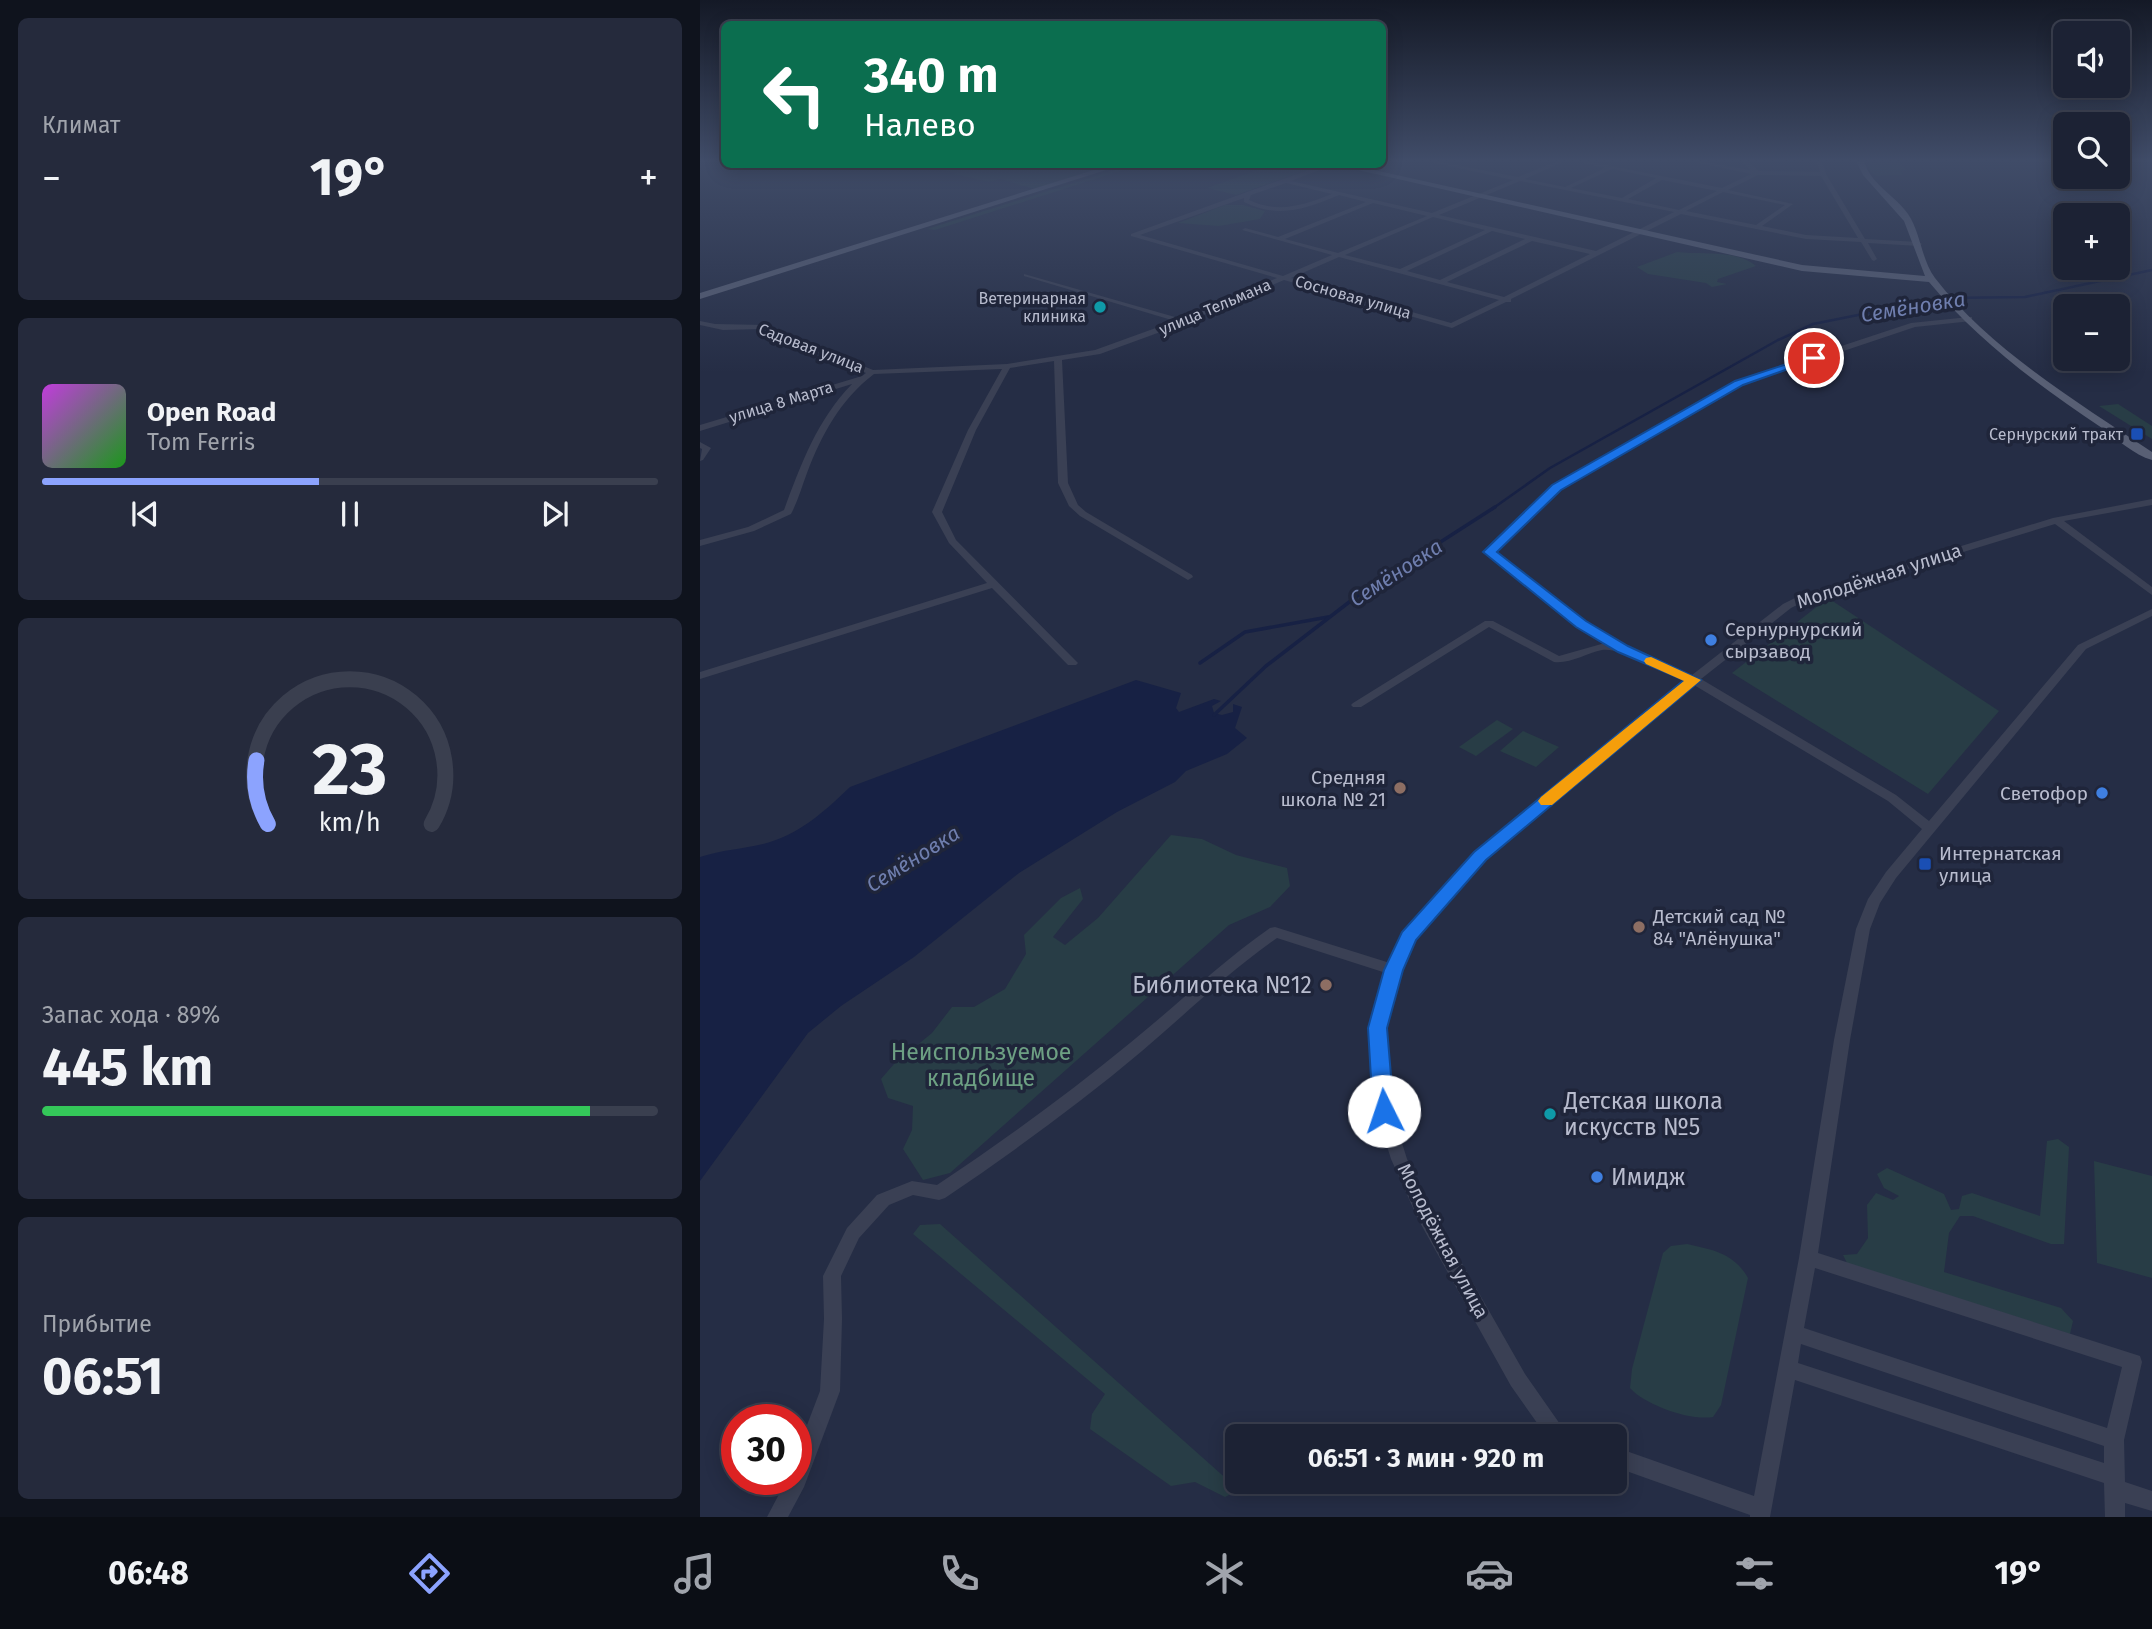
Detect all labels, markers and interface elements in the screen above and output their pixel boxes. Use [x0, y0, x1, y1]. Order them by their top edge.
map controls [2053, 21, 2130, 371]
button: sound [2053, 21, 2130, 98]
text: 340 m [864, 46, 999, 105]
icon: left [749, 49, 840, 140]
text: Налево [864, 106, 976, 144]
text: Климат [42, 111, 120, 139]
button: search [2053, 112, 2130, 189]
text: 19° [310, 146, 390, 209]
text: − [42, 155, 61, 201]
text: + [639, 155, 658, 201]
button: + [2053, 203, 2130, 280]
street label: Сосновая улица [1293, 271, 1413, 323]
street label: улица Тельмана [1156, 275, 1274, 339]
water label: Семёновка [1859, 286, 1967, 328]
place label: Ветеринарная клиника [979, 289, 1086, 326]
button: − [2053, 294, 2130, 371]
marker: Ветеринарная клиника [1092, 299, 1108, 315]
street label: Садовая улица [756, 319, 866, 377]
pin [1784, 328, 1844, 388]
icon: arrive [1795, 339, 1833, 377]
street label: улица 8 Марта [727, 377, 835, 427]
text: Open Road [147, 397, 276, 428]
place label: Сернурский тракт [1989, 425, 2124, 444]
marker: Сернурский тракт [2129, 426, 2145, 442]
text: Tom Ferris [147, 428, 255, 456]
icon: previous [126, 495, 164, 533]
icon: pause [331, 495, 369, 533]
icon: next [536, 495, 574, 533]
water label: Семёновка [1345, 533, 1447, 613]
street label: Молодёжная улица [1794, 538, 1964, 614]
place label: Сернурнурский сырзавод [1725, 618, 1862, 663]
marker: Сернурнурский сырзавод [1703, 632, 1719, 648]
text: 23 [312, 727, 388, 814]
place label: Средняя школа № 21 [1280, 766, 1386, 811]
marker: Средняя школа № 21 [1392, 780, 1408, 796]
place label: Светофор [2000, 782, 2088, 805]
marker: Светофор [2094, 785, 2110, 801]
text: km/h [319, 808, 381, 838]
water label: Семёновка [861, 820, 965, 898]
place label: Интернатская улица [1939, 842, 2062, 887]
marker: Интернатская улица [1917, 856, 1933, 872]
place label: Детский сад № 84 "Алёнушка" [1652, 905, 1786, 950]
marker: Детский сад № 84 "Алёнушка" [1631, 919, 1647, 935]
place label: Библиотека №12 [1132, 971, 1312, 999]
marker: Библиотека №12 [1318, 977, 1334, 993]
text: Запас хода · 89% [42, 1001, 220, 1029]
text: 445 km [42, 1036, 213, 1099]
park label: Неиспользуемое кладбище [891, 1038, 1071, 1092]
position arrow [1347, 1074, 1421, 1148]
place label: Детская школа искусств №5 [1563, 1087, 1723, 1141]
marker: Детская школа искусств №5 [1542, 1106, 1558, 1122]
street label: Молодёжная улица [1392, 1160, 1494, 1322]
place label: Имидж [1611, 1163, 1686, 1191]
marker: Имидж [1589, 1169, 1605, 1185]
text: Прибытие [42, 1310, 152, 1338]
text: 06:51 [42, 1345, 164, 1408]
speed limit sign: 30 [721, 1404, 812, 1495]
text: 06:51 · 3 мин · 920 m [1308, 1443, 1544, 1474]
icon: directions [405, 1549, 454, 1598]
icon: music [670, 1549, 719, 1598]
icon: phone [935, 1549, 984, 1598]
icon: climate [1200, 1549, 1249, 1598]
icon: car [1465, 1549, 1514, 1598]
icon: filters [1730, 1549, 1779, 1598]
text: 06:48 [108, 1554, 189, 1592]
text: 19° [1995, 1554, 2044, 1592]

